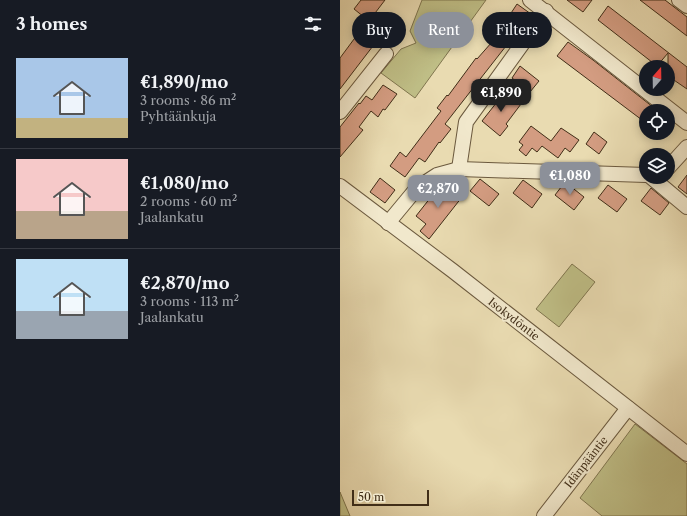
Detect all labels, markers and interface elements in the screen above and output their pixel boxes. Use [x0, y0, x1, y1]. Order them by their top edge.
chip: Buy [352, 12, 406, 48]
chip: Rent [414, 12, 474, 48]
chip: Filters [482, 12, 552, 48]
icon: filters [302, 13, 324, 35]
text: 3 homes [16, 14, 87, 34]
north arrow [639, 60, 675, 96]
map controls [639, 60, 675, 184]
text: €1,890/mo [140, 72, 228, 92]
icon: home [48, 74, 96, 122]
pin: €1,890 [468, 79, 534, 113]
text: €1,890 [480, 84, 522, 100]
text: 3 rooms · 86 m² [140, 92, 236, 108]
button: locate [639, 104, 675, 140]
text: Pyhtäänkuja [140, 108, 216, 124]
button: layers [639, 148, 675, 184]
pin: €1,080 [537, 162, 603, 196]
text: €1,080 [549, 167, 591, 183]
text: €1,080/mo [140, 173, 229, 193]
icon: home [48, 175, 96, 223]
pin: €2,870 [405, 175, 471, 209]
text: €2,870 [417, 180, 459, 196]
text: 2 rooms · 60 m² [140, 193, 237, 209]
text: Jaalankatu [140, 209, 204, 225]
text: €2,870/mo [140, 273, 230, 293]
icon: home [48, 275, 96, 323]
text: 3 rooms · 113 m² [140, 293, 239, 309]
street label: Isokydöntie [486, 295, 542, 343]
text: Jaalankatu [140, 309, 204, 325]
street label: Idänpääntie [561, 433, 611, 491]
scale bar [352, 488, 429, 507]
text: 50 m [358, 490, 384, 504]

